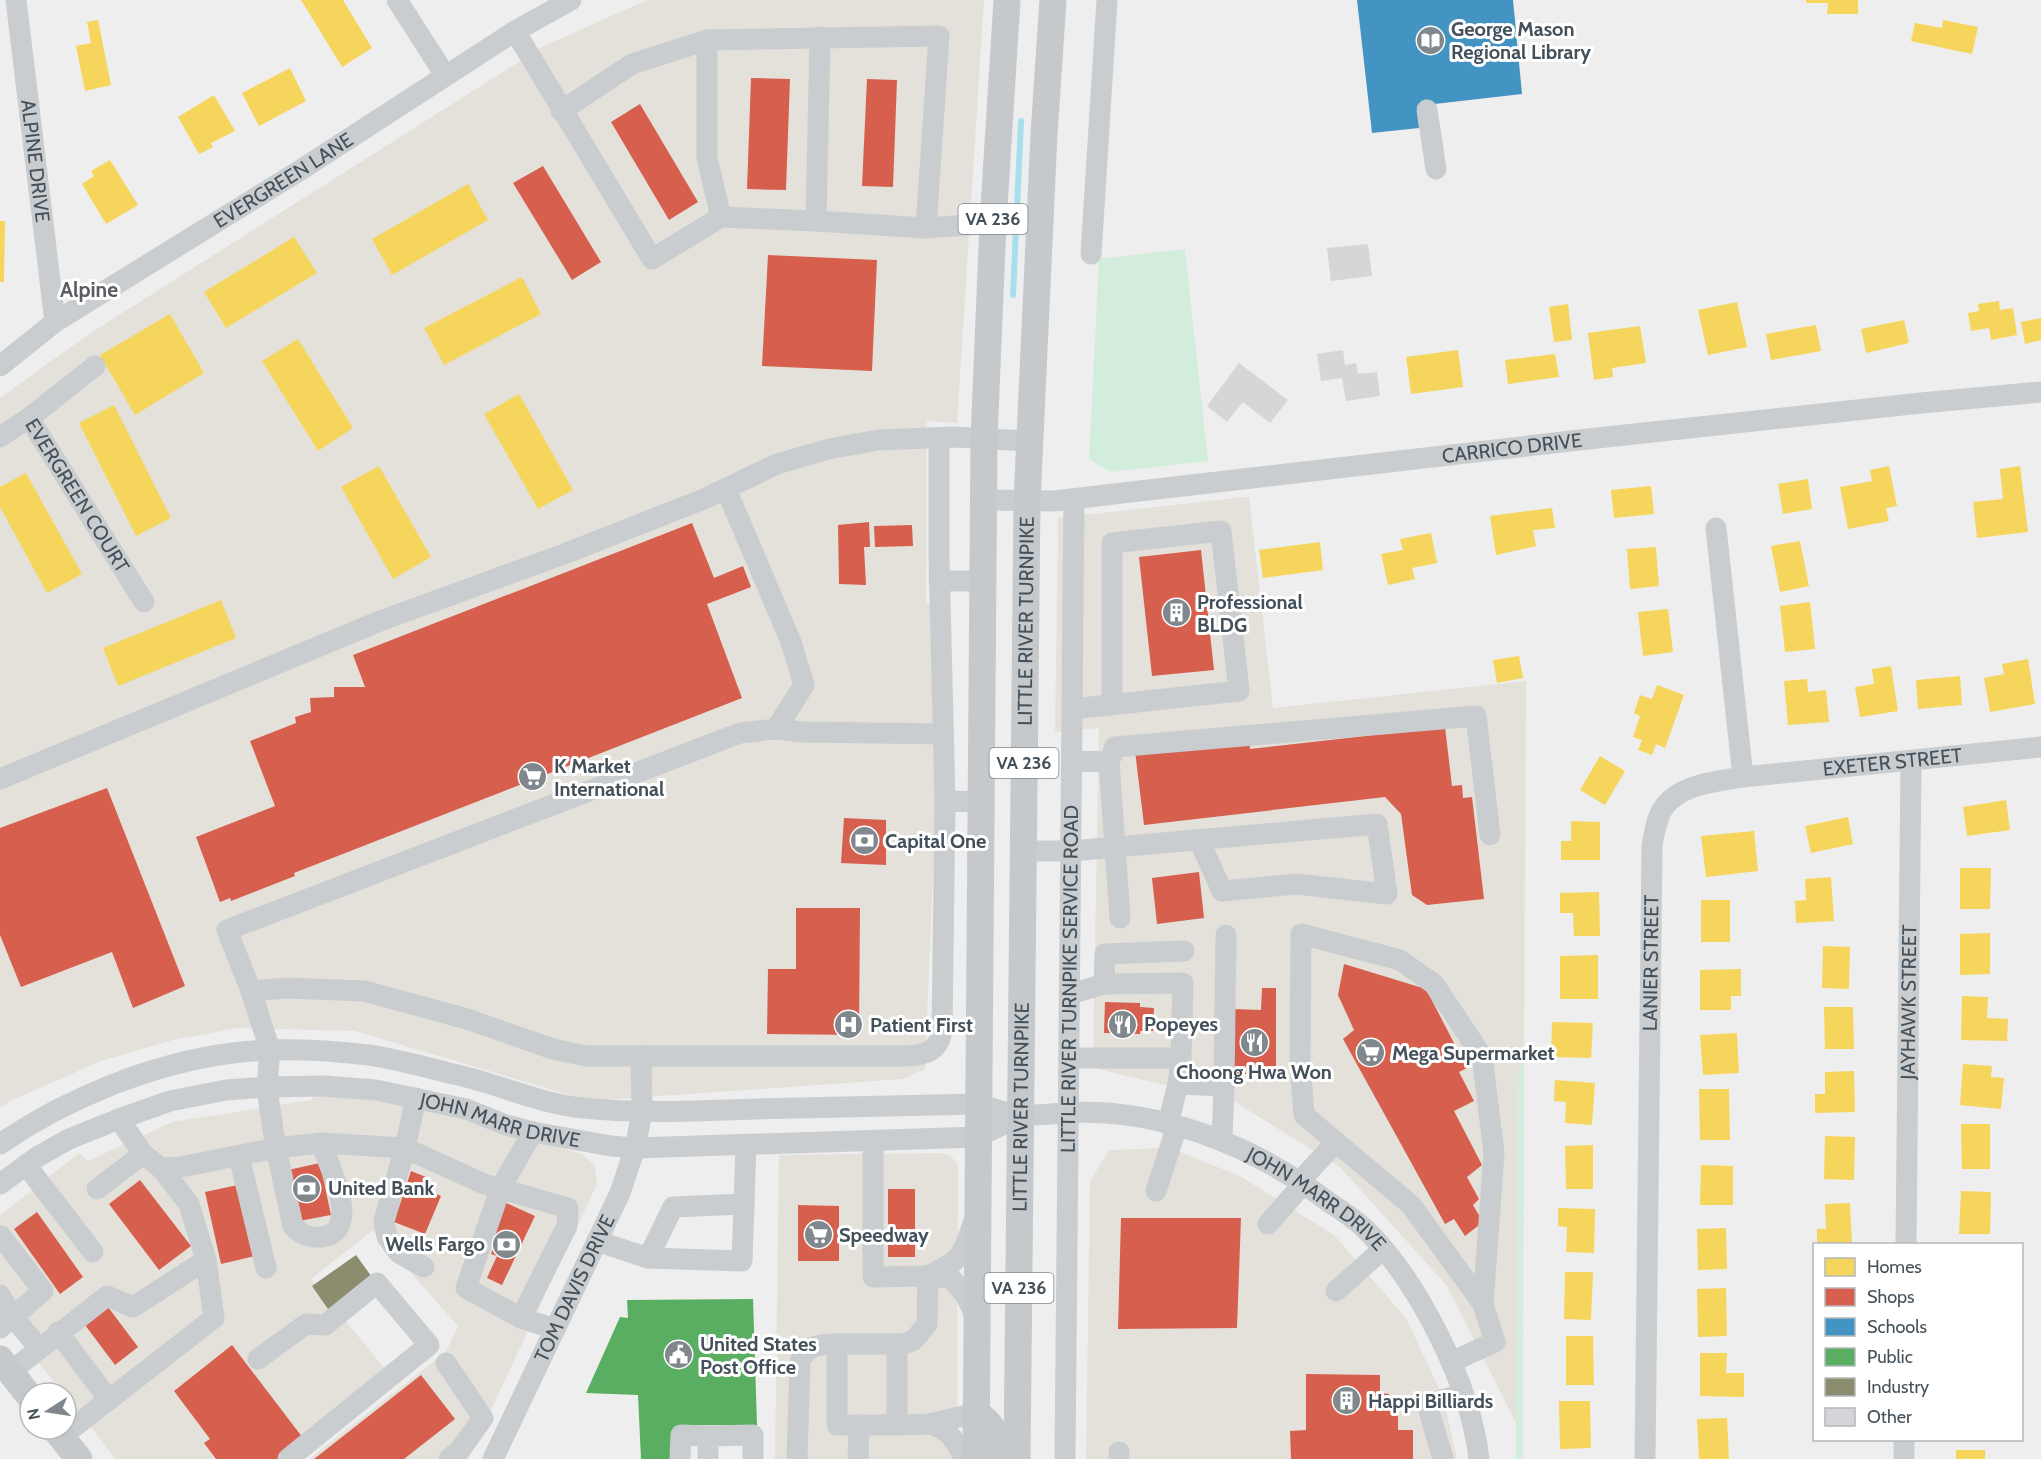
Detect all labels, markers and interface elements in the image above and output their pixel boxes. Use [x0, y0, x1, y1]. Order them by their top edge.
place label: George Mason Regional Library [1451, 17, 1591, 64]
library icon: George Mason Regional Library [1414, 25, 1446, 57]
street label: ALPINE DRIVE [16, 98, 55, 224]
street label: EVERGREEN LANE [209, 127, 357, 233]
road number: VA 236 [958, 204, 1028, 234]
district label: Alpine [60, 277, 118, 302]
street label: EVERGREEN COURT [20, 414, 135, 577]
street label: CARRICO DRIVE [1441, 428, 1583, 468]
street label: LITTLE RIVER TURNPIKE [1013, 516, 1039, 726]
place label: Professional BLDG [1197, 590, 1303, 637]
building icon: Professional BLDG [1160, 597, 1192, 629]
street label: EXETER STREET [1822, 743, 1963, 781]
road number: VA 236 [990, 748, 1058, 778]
place label: K Market International [554, 754, 664, 801]
supermarket icon: K Market International [517, 761, 549, 793]
street label: LITTLE RIVER TURNPIKE SERVICE ROAD [1056, 805, 1083, 1153]
bank icon: Capital One [848, 825, 880, 857]
place label: Capital One [885, 829, 986, 853]
street label: LANIER STREET [1638, 894, 1663, 1031]
street label: JAYHAWK STREET [1896, 924, 1921, 1081]
street label: LITTLE RIVER TURNPIKE [1008, 1002, 1034, 1212]
restaurant icon: Popeyes [1107, 1008, 1139, 1040]
hospital icon: Patient First [833, 1009, 865, 1041]
place label: Popeyes [1144, 1012, 1218, 1036]
place label: Patient First [870, 1013, 973, 1037]
restaurant icon: Choong Hwa Won [1238, 1026, 1270, 1058]
supermarket icon: Mega Supermarket [1355, 1037, 1387, 1069]
place label: Mega Supermarket [1392, 1041, 1555, 1065]
place label: Choong Hwa Won [1176, 1060, 1332, 1084]
street label: JOHN MARR DRIVE [417, 1087, 582, 1152]
street label: JOHN MARR DRIVE [1242, 1141, 1391, 1255]
bank icon: United Bank [291, 1172, 323, 1204]
place label: United Bank [328, 1176, 434, 1200]
street label: TOM DAVIS DRIVE [529, 1211, 620, 1366]
supermarket icon: Speedway [802, 1219, 834, 1251]
place label: Speedway [839, 1223, 929, 1247]
bank icon: Wells Fargo [490, 1228, 522, 1260]
place label: Wells Fargo [385, 1232, 485, 1256]
legend [1813, 1243, 2023, 1441]
text: Homes [1867, 1256, 1922, 1278]
road number: VA 236 [984, 1273, 1054, 1303]
text: Shops [1867, 1286, 1915, 1308]
text: Schools [1867, 1316, 1927, 1338]
place label: United States Post Office [700, 1332, 817, 1379]
public building icon: United States Post Office [663, 1339, 695, 1371]
text: Public [1867, 1346, 1913, 1368]
text: Industry [1867, 1376, 1929, 1398]
north arrow [18, 1381, 78, 1441]
building icon: Happi Billiards [1331, 1385, 1363, 1417]
place label: Happi Billiards [1368, 1389, 1493, 1413]
text: Other [1867, 1406, 1912, 1428]
text: N [23, 1407, 44, 1422]

